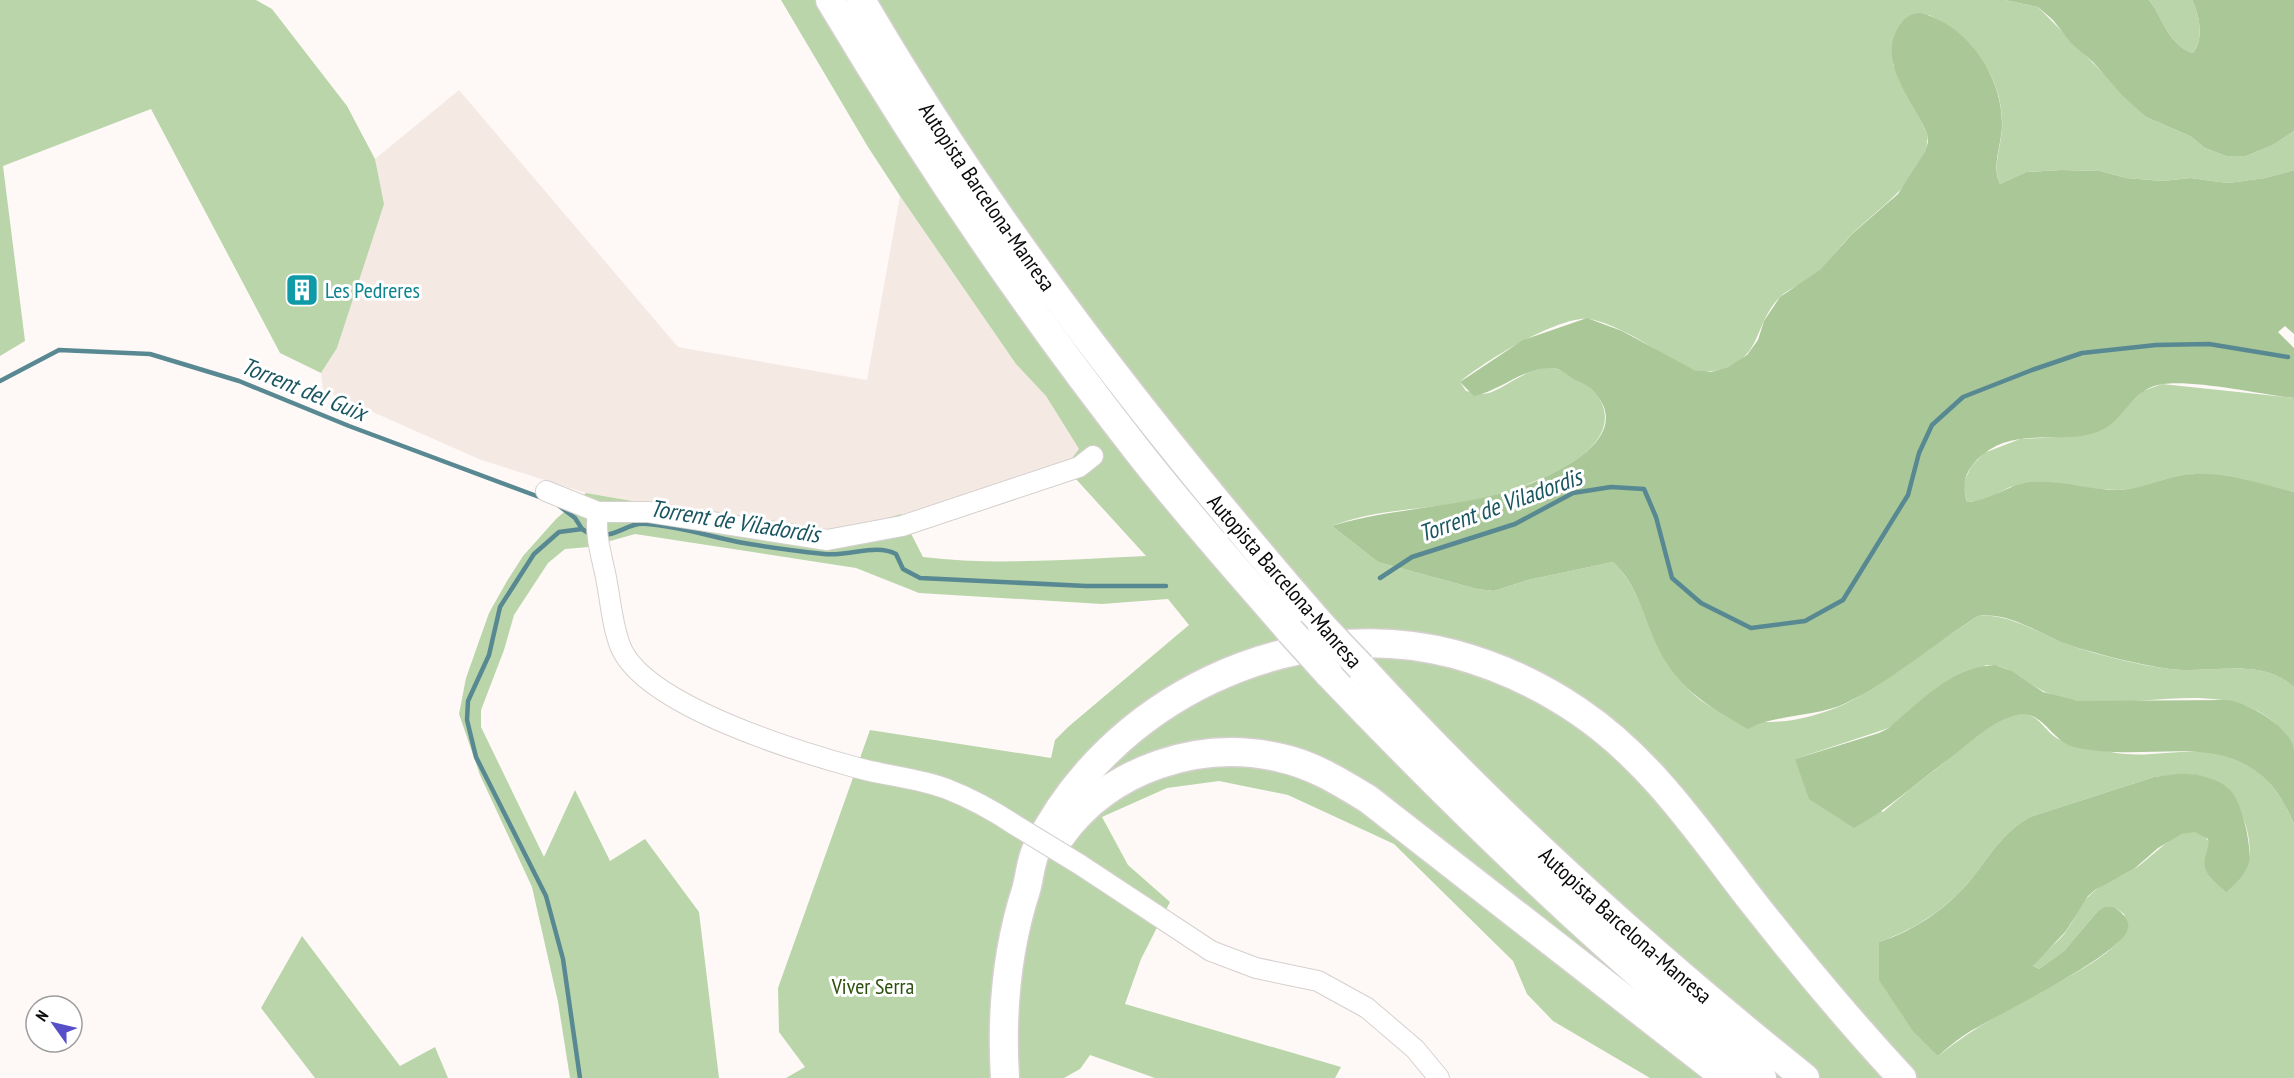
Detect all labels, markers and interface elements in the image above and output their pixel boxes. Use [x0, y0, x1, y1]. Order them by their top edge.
street label: Autopista Barcelona-Manresa [913, 98, 1062, 296]
building icon: Les Pedreres [284, 272, 320, 308]
place label: Les Pedreres [325, 276, 420, 304]
water label: Torrent del Guix [237, 350, 374, 429]
water label: Torrent de Viladordis [1414, 460, 1588, 549]
street label: Autopista Barcelona-Manresa [1202, 488, 1368, 674]
water label: Torrent de Viladordis [648, 492, 825, 550]
street label: Autopista Barcelona-Manresa [1533, 841, 1718, 1009]
park label: Viver Serra [831, 972, 914, 1000]
north arrow [24, 994, 84, 1054]
text: N [31, 1006, 52, 1025]

